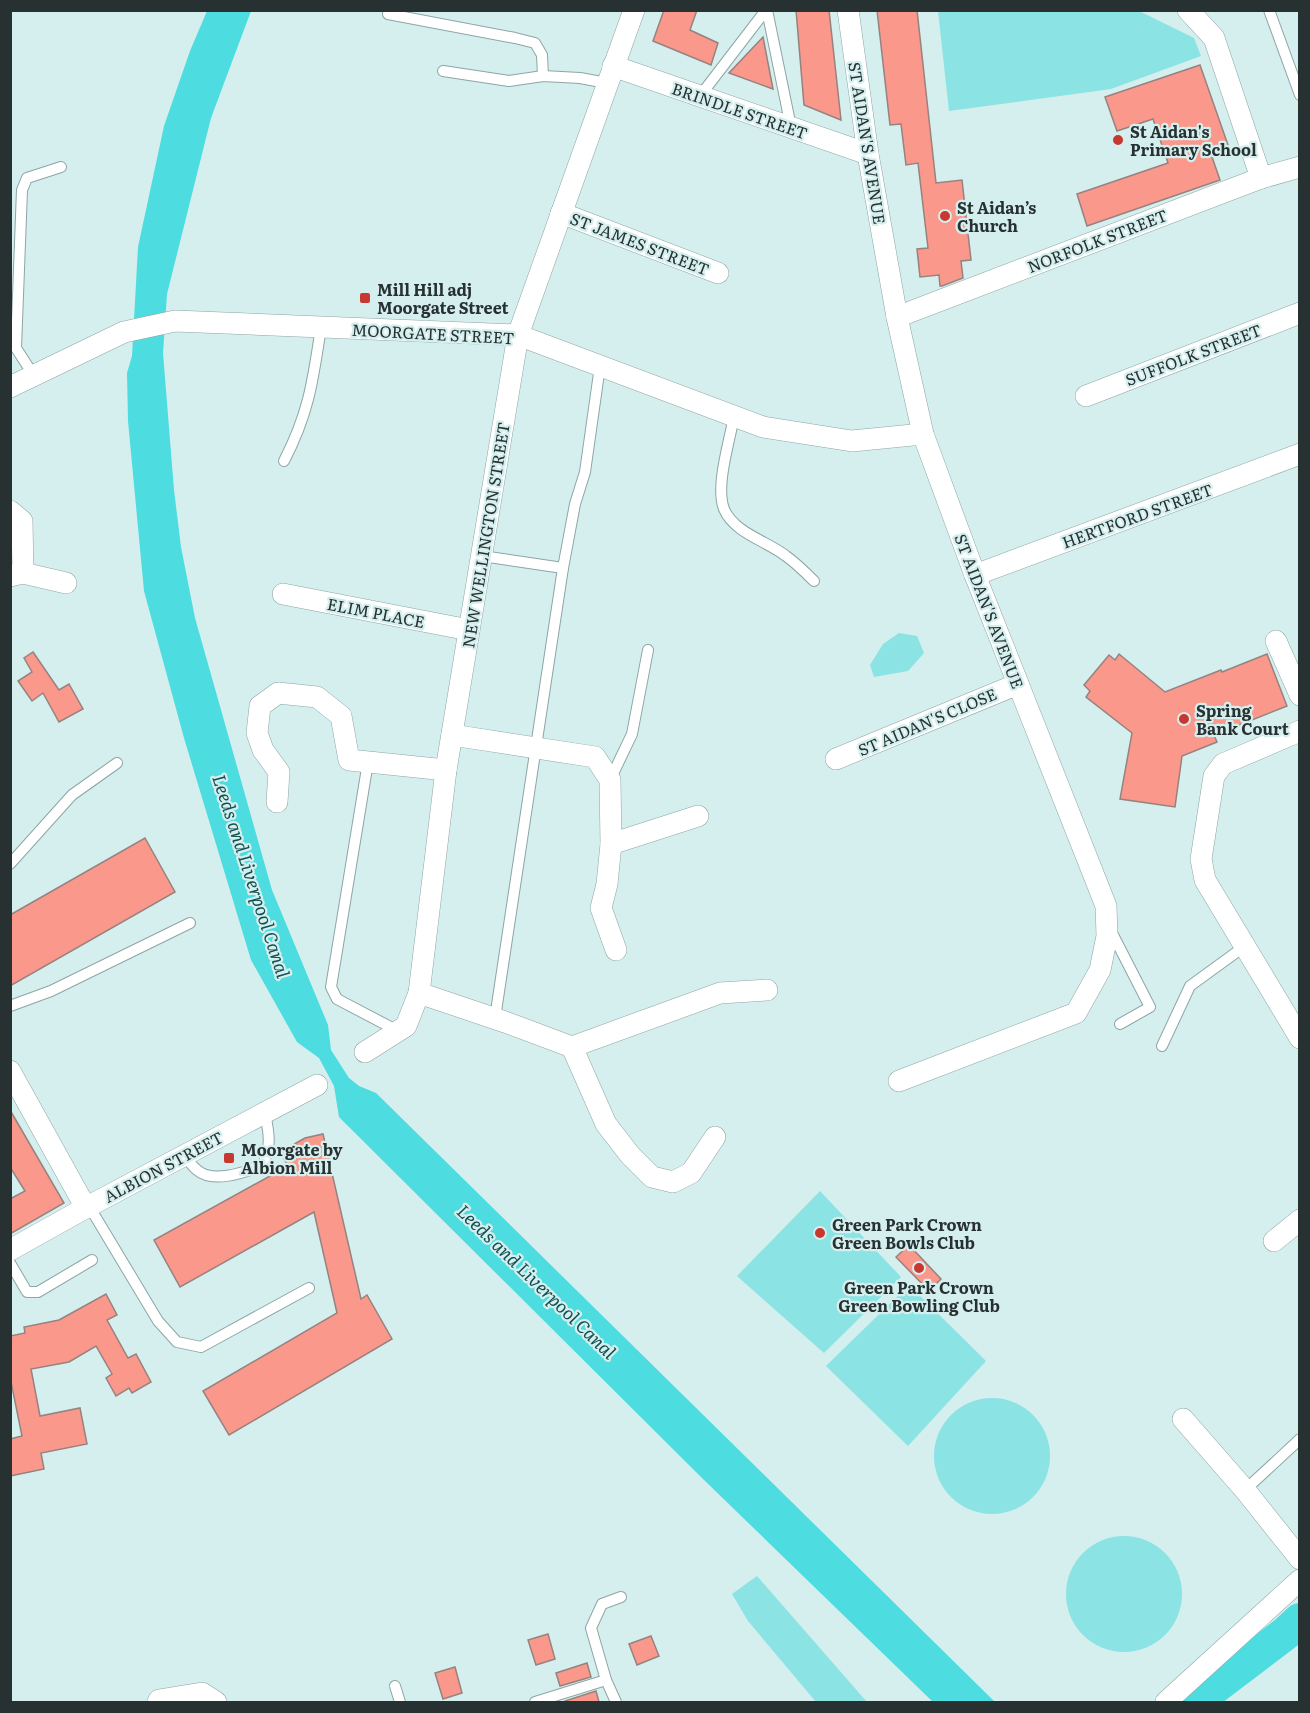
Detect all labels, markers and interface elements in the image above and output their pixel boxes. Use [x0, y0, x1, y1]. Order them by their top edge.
street label: ST AIDAN'S AVENUE [843, 60, 893, 226]
street label: BRINDLE STREET [669, 75, 811, 145]
place label: St Aidan's Primary School [1130, 119, 1257, 161]
marker: St Aidan's Primary School [1111, 133, 1125, 147]
place label: St Aidan’s Church [957, 195, 1036, 237]
street label: NORFOLK STREET [1023, 202, 1171, 278]
street label: ST JAMES STREET [567, 205, 713, 281]
marker: St Aidan’s Church [938, 209, 952, 223]
place label: Mill Hill adj Moorgate Street [377, 277, 509, 319]
marker: Mill Hill adj Moorgate Street [358, 291, 372, 305]
street label: MOORGATE STREET [351, 317, 515, 349]
street label: SUFFOLK STREET [1121, 317, 1265, 391]
street label: NEW WELLINGTON STREET [455, 420, 515, 650]
street label: HERTFORD STREET [1058, 476, 1216, 553]
street label: ST AIDAN'S AVENUE [949, 530, 1031, 692]
street label: ELIM PLACE [325, 591, 427, 633]
street label: ST AIDAN'S CLOSE [854, 681, 1000, 761]
place label: Spring Bank Court [1196, 698, 1289, 740]
marker: Spring Bank Court [1177, 712, 1191, 726]
water label: Leeds and Liverpool Canal [206, 771, 298, 982]
street label: ALBION STREET [99, 1124, 227, 1208]
place label: Moorgate by Albion Mill [241, 1137, 343, 1179]
marker: Moorgate by Albion Mill [222, 1151, 236, 1165]
water label: Leeds and Liverpool Canal [451, 1198, 623, 1365]
place label: Green Park Crown Green Bowls Club [832, 1212, 982, 1254]
marker: Green Park Crown Green Bowls Club [813, 1226, 827, 1240]
marker: Green Park Crown Green Bowling Club [912, 1261, 926, 1275]
place label: Green Park Crown Green Bowling Club [838, 1275, 1000, 1317]

